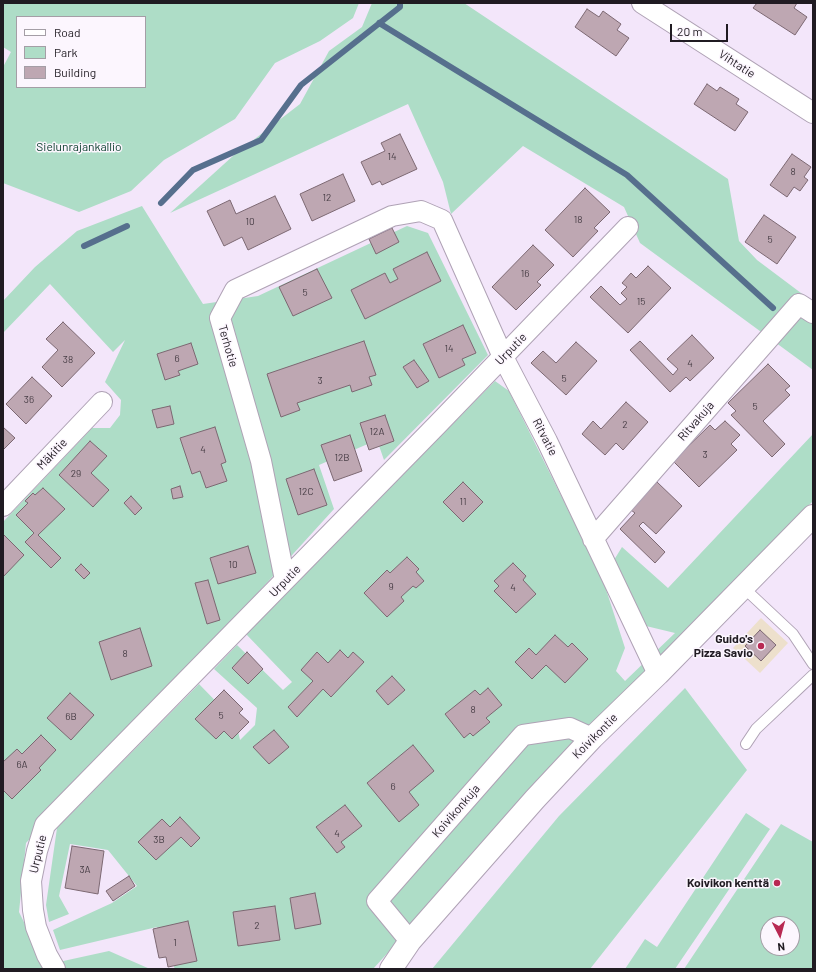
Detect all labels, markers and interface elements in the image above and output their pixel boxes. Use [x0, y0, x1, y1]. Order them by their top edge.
legend [16, 16, 146, 88]
scale bar [672, 16, 730, 42]
text: 20 m [677, 24, 703, 38]
text: Road [54, 25, 81, 39]
text: Park [54, 45, 78, 59]
street label: Vihtatie [716, 47, 758, 81]
text: Building [54, 65, 96, 79]
park label: Sielunrajankallio [36, 140, 122, 154]
house number: 14 [387, 151, 397, 163]
house number: 8 [790, 166, 796, 178]
house number: 12 [323, 192, 331, 204]
house number: 18 [574, 214, 582, 226]
house number: 10 [245, 216, 255, 228]
house number: 5 [767, 234, 773, 246]
house number: 16 [521, 268, 529, 280]
house number: 5 [302, 287, 308, 299]
house number: 15 [637, 296, 645, 308]
street label: Terhotie [215, 323, 241, 369]
street label: Urputie [492, 330, 530, 368]
house number: 14 [444, 343, 454, 355]
house number: 6 [174, 353, 180, 365]
house number: 38 [63, 354, 73, 366]
house number: 4 [687, 358, 693, 370]
house number: 5 [561, 373, 567, 385]
house number: 3 [317, 375, 323, 387]
house number: 36 [24, 394, 34, 406]
street label: Ritvakuja [675, 398, 717, 444]
house number: 5 [752, 401, 758, 413]
street label: Ritvatie [529, 416, 561, 458]
house number: 2 [622, 419, 628, 431]
house number: 12A [370, 426, 384, 438]
street label: Mäkitie [34, 435, 70, 473]
house number: 4 [200, 444, 206, 456]
house number: 3 [702, 449, 708, 461]
house number: 12B [334, 452, 350, 464]
house number: 29 [71, 468, 81, 480]
house number: 12C [299, 486, 313, 498]
house number: 11 [459, 496, 467, 508]
house number: 10 [228, 559, 238, 571]
street label: Urputie [266, 562, 304, 600]
house number: 9 [388, 581, 394, 593]
house number: 4 [510, 582, 516, 594]
place label: Guido's Pizza Savio [694, 632, 753, 660]
marker: Guido's Pizza Savio [756, 641, 766, 651]
house number: 8 [122, 648, 128, 660]
house number: 8 [470, 704, 476, 716]
house number: 5 [218, 710, 224, 722]
street label: Koivikontie [569, 710, 621, 762]
house number: 6B [65, 711, 77, 723]
house number: 6A [16, 759, 28, 771]
house number: 6 [390, 781, 396, 793]
street label: Koivikonkuja [429, 781, 483, 841]
house number: 4 [334, 828, 340, 840]
street label: Urputie [26, 833, 50, 875]
house number: 3B [153, 834, 165, 846]
house number: 3A [79, 864, 91, 876]
place label: Koivikon kenttä [687, 876, 769, 890]
marker: Koivikon kenttä [772, 878, 782, 888]
north arrow [760, 916, 800, 956]
house number: 2 [254, 920, 260, 932]
house number: 1 [173, 937, 177, 949]
text: N [777, 941, 786, 954]

